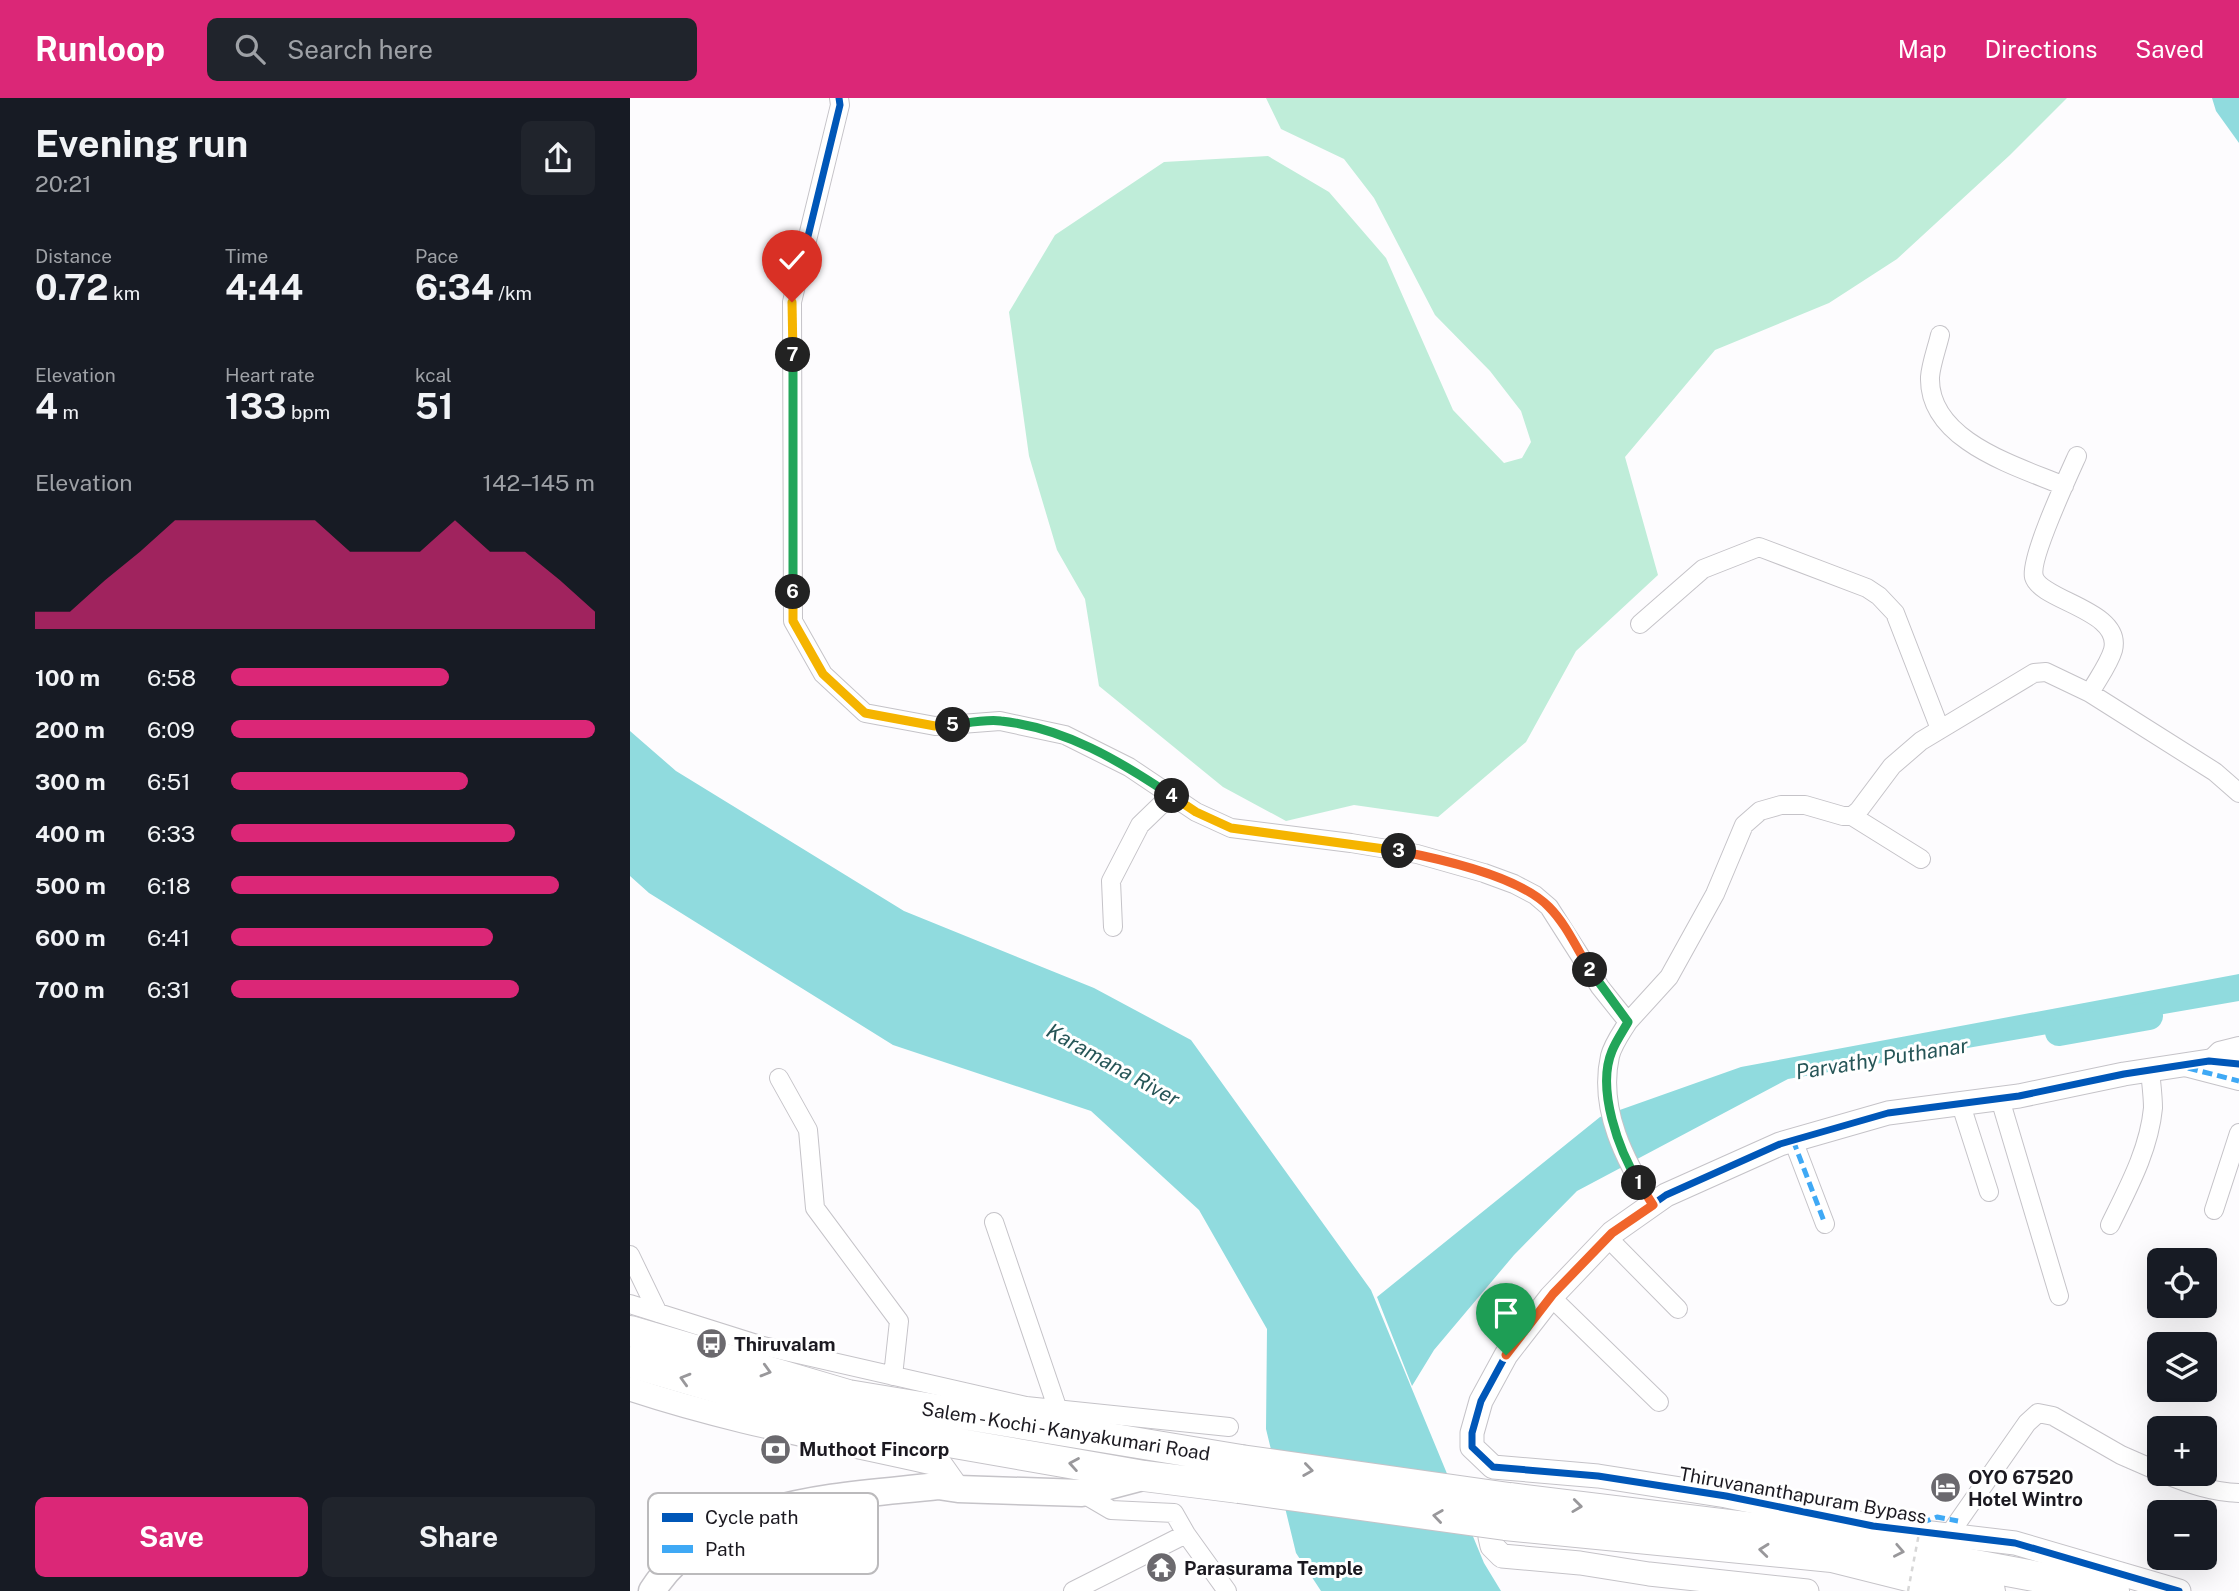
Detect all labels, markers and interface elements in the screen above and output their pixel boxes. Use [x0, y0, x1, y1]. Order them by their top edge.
search box [207, 18, 697, 81]
text: Runloop [35, 30, 165, 68]
icon: search [231, 30, 269, 68]
text: Search here [287, 34, 433, 65]
text: Map [1898, 35, 1947, 63]
text: Directions [1985, 35, 2097, 63]
text: Saved [2135, 35, 2204, 63]
text: Evening run [35, 121, 248, 166]
button: share [521, 121, 595, 195]
text: 20:21 [35, 170, 92, 197]
pin [762, 230, 822, 302]
icon: check [773, 241, 811, 279]
text: Distance [35, 245, 112, 267]
text: Time [225, 245, 268, 267]
text: Pace [415, 245, 458, 267]
text: 0.72 [35, 267, 108, 308]
text: 4:44 [225, 267, 303, 308]
text: 6:34 [415, 267, 494, 308]
text: km [108, 282, 140, 304]
text: /km [494, 282, 532, 304]
pin: 7 [776, 338, 810, 372]
text: 7 [787, 343, 798, 365]
text: Elevation [35, 364, 116, 386]
text: Heart rate [225, 364, 315, 386]
text: kcal [415, 364, 452, 386]
text: 4 [35, 386, 58, 427]
text: 133 [225, 386, 286, 427]
text: 51 [415, 386, 454, 427]
text: m [58, 401, 79, 423]
text: bpm [286, 401, 330, 423]
text: Elevation [35, 469, 133, 496]
text: 142–145 m [483, 469, 595, 496]
pin: 6 [776, 574, 810, 610]
text: 6 [786, 580, 799, 602]
text: 100 m [35, 664, 100, 691]
text: 6:58 [147, 664, 196, 691]
pin: 5 [936, 708, 970, 742]
text: 5 [946, 713, 959, 735]
text: 200 m [35, 716, 105, 743]
text: 6:09 [147, 716, 195, 743]
text: 300 m [35, 768, 106, 795]
text: 6:51 [147, 768, 191, 795]
pin: 4 [1154, 778, 1190, 814]
text: 4 [1165, 784, 1178, 806]
text: 400 m [35, 820, 105, 847]
text: 6:33 [147, 820, 195, 847]
pin: 3 [1382, 834, 1416, 868]
text: 3 [1392, 839, 1405, 861]
text: 500 m [35, 872, 106, 899]
text: 6:18 [147, 872, 191, 899]
text: 600 m [35, 924, 105, 951]
text: 6:41 [147, 924, 190, 951]
pin: 2 [1572, 952, 1608, 988]
text: 2 [1583, 958, 1596, 980]
text: 700 m [35, 976, 105, 1003]
text: 6:31 [147, 976, 190, 1003]
water label: Karamana River [1042, 1018, 1185, 1112]
water label: Parvathy Puthanar [1794, 1032, 1971, 1084]
pin: 1 [1622, 1166, 1656, 1200]
text: 1 [1634, 1171, 1643, 1193]
map controls [2147, 1248, 2217, 1570]
button: locate [2147, 1248, 2217, 1318]
pin [1476, 1283, 1536, 1355]
icon: arrive [1487, 1294, 1525, 1332]
bus stop icon: Thiruvalam [694, 1327, 728, 1361]
button: layers [2147, 1332, 2217, 1402]
place label: Thiruvalam [734, 1333, 835, 1355]
one-way arrow [760, 1363, 772, 1378]
one-way arrow [679, 1372, 691, 1387]
street label: Salem - Kochi - Kanyakumari Road [920, 1397, 1212, 1465]
button: + [2147, 1416, 2217, 1486]
bank icon: Muthoot Fincorp [759, 1432, 793, 1466]
place label: Muthoot Fincorp [799, 1438, 949, 1460]
one-way arrow [1068, 1457, 1080, 1472]
one-way arrow [1302, 1462, 1314, 1477]
street label: Thiruvananthapuram Bypass [1678, 1462, 1928, 1528]
place label: OYO 67520 Hotel Wintro [1968, 1466, 2083, 1510]
hotel icon: OYO 67520 Hotel Wintro [1928, 1471, 1962, 1505]
legend [648, 1493, 878, 1574]
button: Save [35, 1497, 308, 1577]
button: Share [322, 1497, 595, 1577]
one-way arrow [1571, 1498, 1583, 1513]
button: − [2147, 1500, 2217, 1570]
text: Cycle path [705, 1506, 798, 1528]
one-way arrow [1432, 1508, 1444, 1523]
text: Path [705, 1538, 745, 1560]
one-way arrow [1758, 1543, 1769, 1558]
one-way arrow [1894, 1543, 1905, 1558]
temple icon: Parasurama Temple [1144, 1551, 1178, 1585]
place label: Parasurama Temple [1184, 1557, 1363, 1579]

